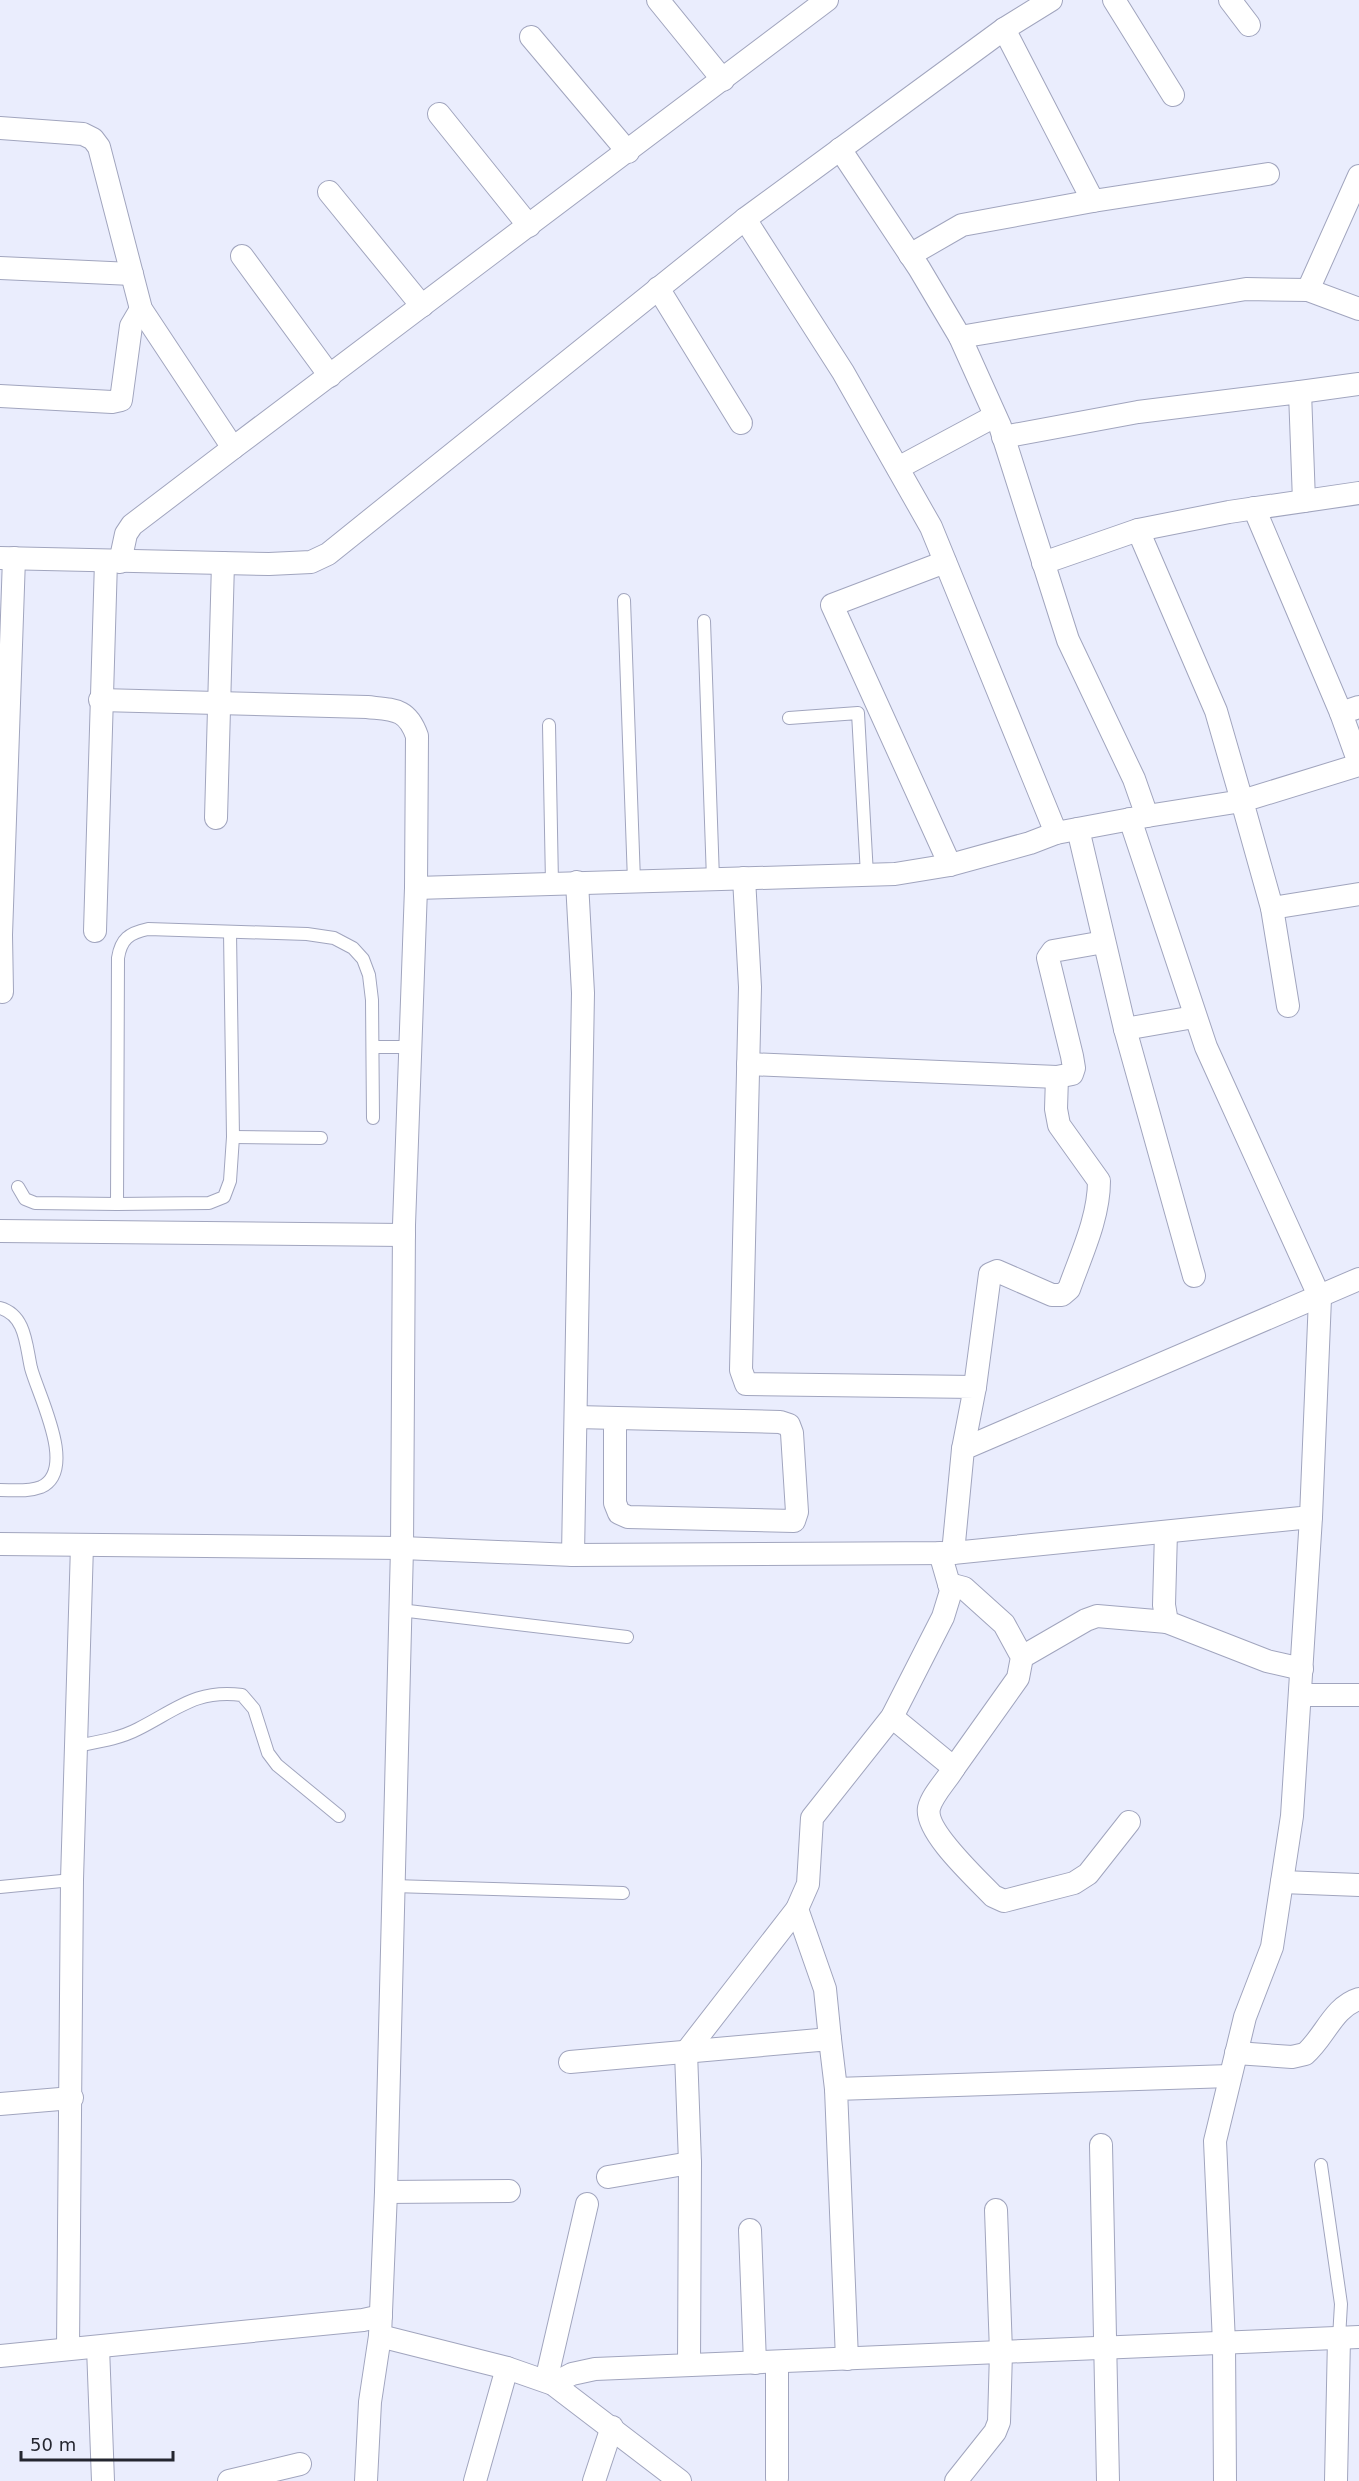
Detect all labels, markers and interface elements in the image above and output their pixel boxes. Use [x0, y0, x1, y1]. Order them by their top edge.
scale bar [21, 2424, 172, 2462]
text: 50 m [30, 2434, 76, 2455]

